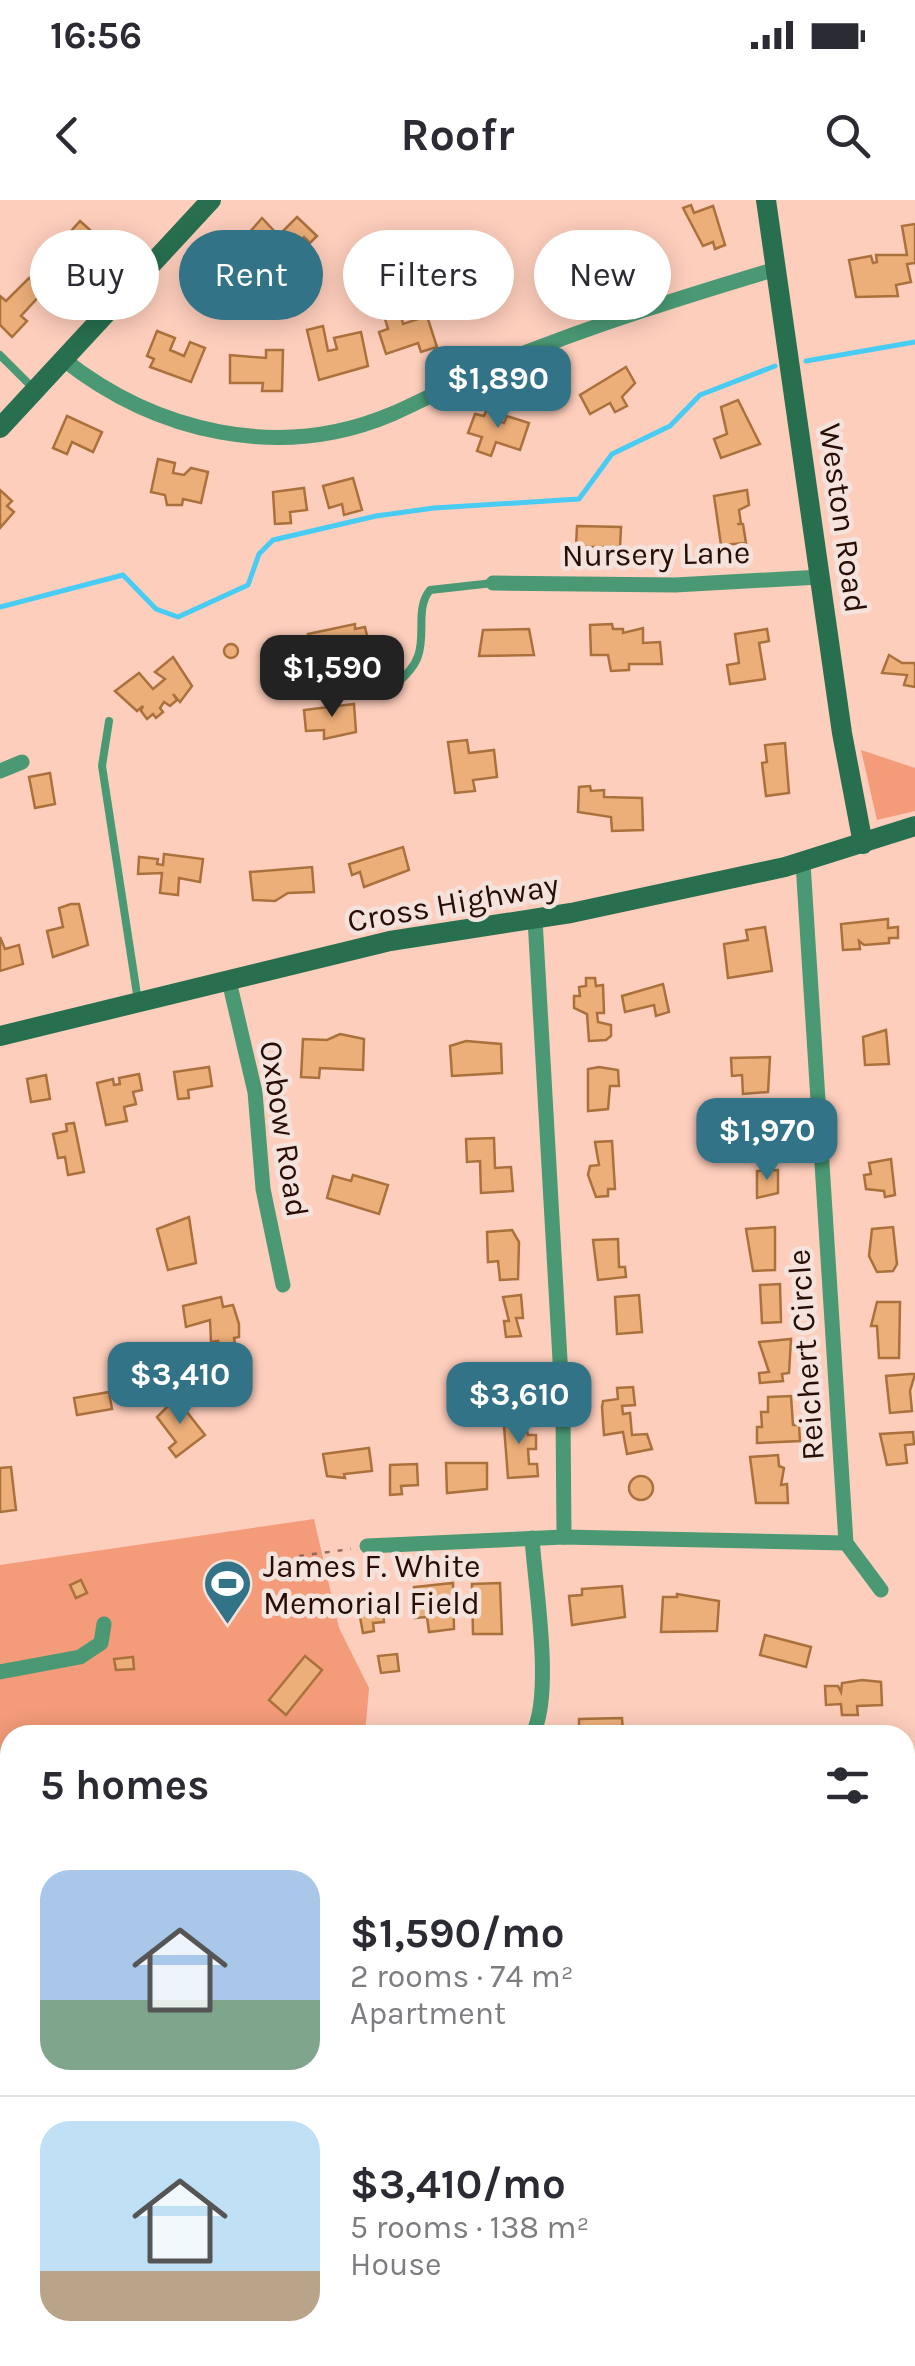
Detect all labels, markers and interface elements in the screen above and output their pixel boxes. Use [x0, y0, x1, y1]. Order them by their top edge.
text: 16:56 [50, 13, 142, 58]
icon: back [40, 108, 95, 163]
icon: search [820, 108, 875, 163]
text: Roofr [400, 109, 515, 161]
chip: Buy [30, 230, 159, 320]
chip: Rent [179, 230, 323, 320]
chip: Filters [343, 230, 514, 320]
chip: New [534, 230, 671, 320]
pin: $1,890 [417, 346, 579, 431]
text: $1,890 [447, 360, 549, 397]
street label: Weston Road [811, 421, 875, 615]
street label: Nursery Lane [561, 534, 751, 574]
pin: $1,590 [251, 635, 413, 720]
text: $1,590 [282, 649, 382, 686]
street label: Cross Highway [344, 866, 562, 940]
street label: Oxbow Road [252, 1038, 316, 1220]
pin: $1,970 [686, 1098, 848, 1183]
text: $1,970 [718, 1112, 816, 1149]
street label: Reichert Circle [780, 1248, 832, 1462]
pin: $3,410 [99, 1342, 261, 1427]
text: $3,410 [130, 1356, 230, 1393]
pin: $3,610 [438, 1362, 600, 1447]
text: $3,610 [468, 1376, 570, 1413]
place label: James F. White Memorial Field [263, 1548, 480, 1622]
sports icon: James F. White Memorial Field [202, 1558, 254, 1626]
icon: filters [820, 1758, 875, 1813]
text: 5 homes [40, 1760, 209, 1810]
text: $1,590/mo [350, 1908, 565, 1958]
icon: home [120, 1910, 240, 2030]
text: 2 rooms · 74 m² [350, 1958, 574, 1995]
text: Apartment [350, 1995, 506, 2032]
text: $3,410/mo [350, 2159, 566, 2209]
icon: home [120, 2161, 240, 2281]
text: 5 rooms · 138 m² [350, 2209, 589, 2246]
text: House [350, 2246, 442, 2283]

